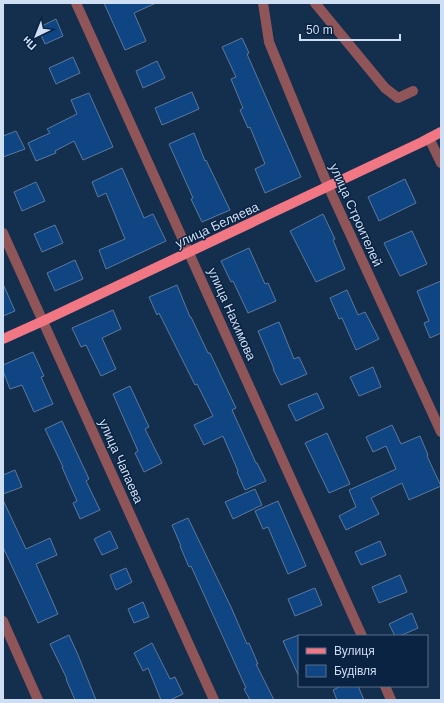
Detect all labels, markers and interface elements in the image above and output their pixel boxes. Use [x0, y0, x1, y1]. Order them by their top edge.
north arrow [16, 16, 56, 56]
scale bar [300, 16, 400, 42]
text: 50 m [306, 23, 333, 37]
text: Пн [20, 34, 39, 53]
street label: улица Строителей [327, 161, 385, 269]
street label: улица Беляева [173, 199, 262, 251]
street label: улица Нахимова [205, 265, 259, 363]
street label: улица Чапаева [96, 417, 147, 506]
legend [298, 635, 428, 687]
text: Вулиця [334, 644, 375, 658]
text: Будівля [334, 664, 376, 678]

